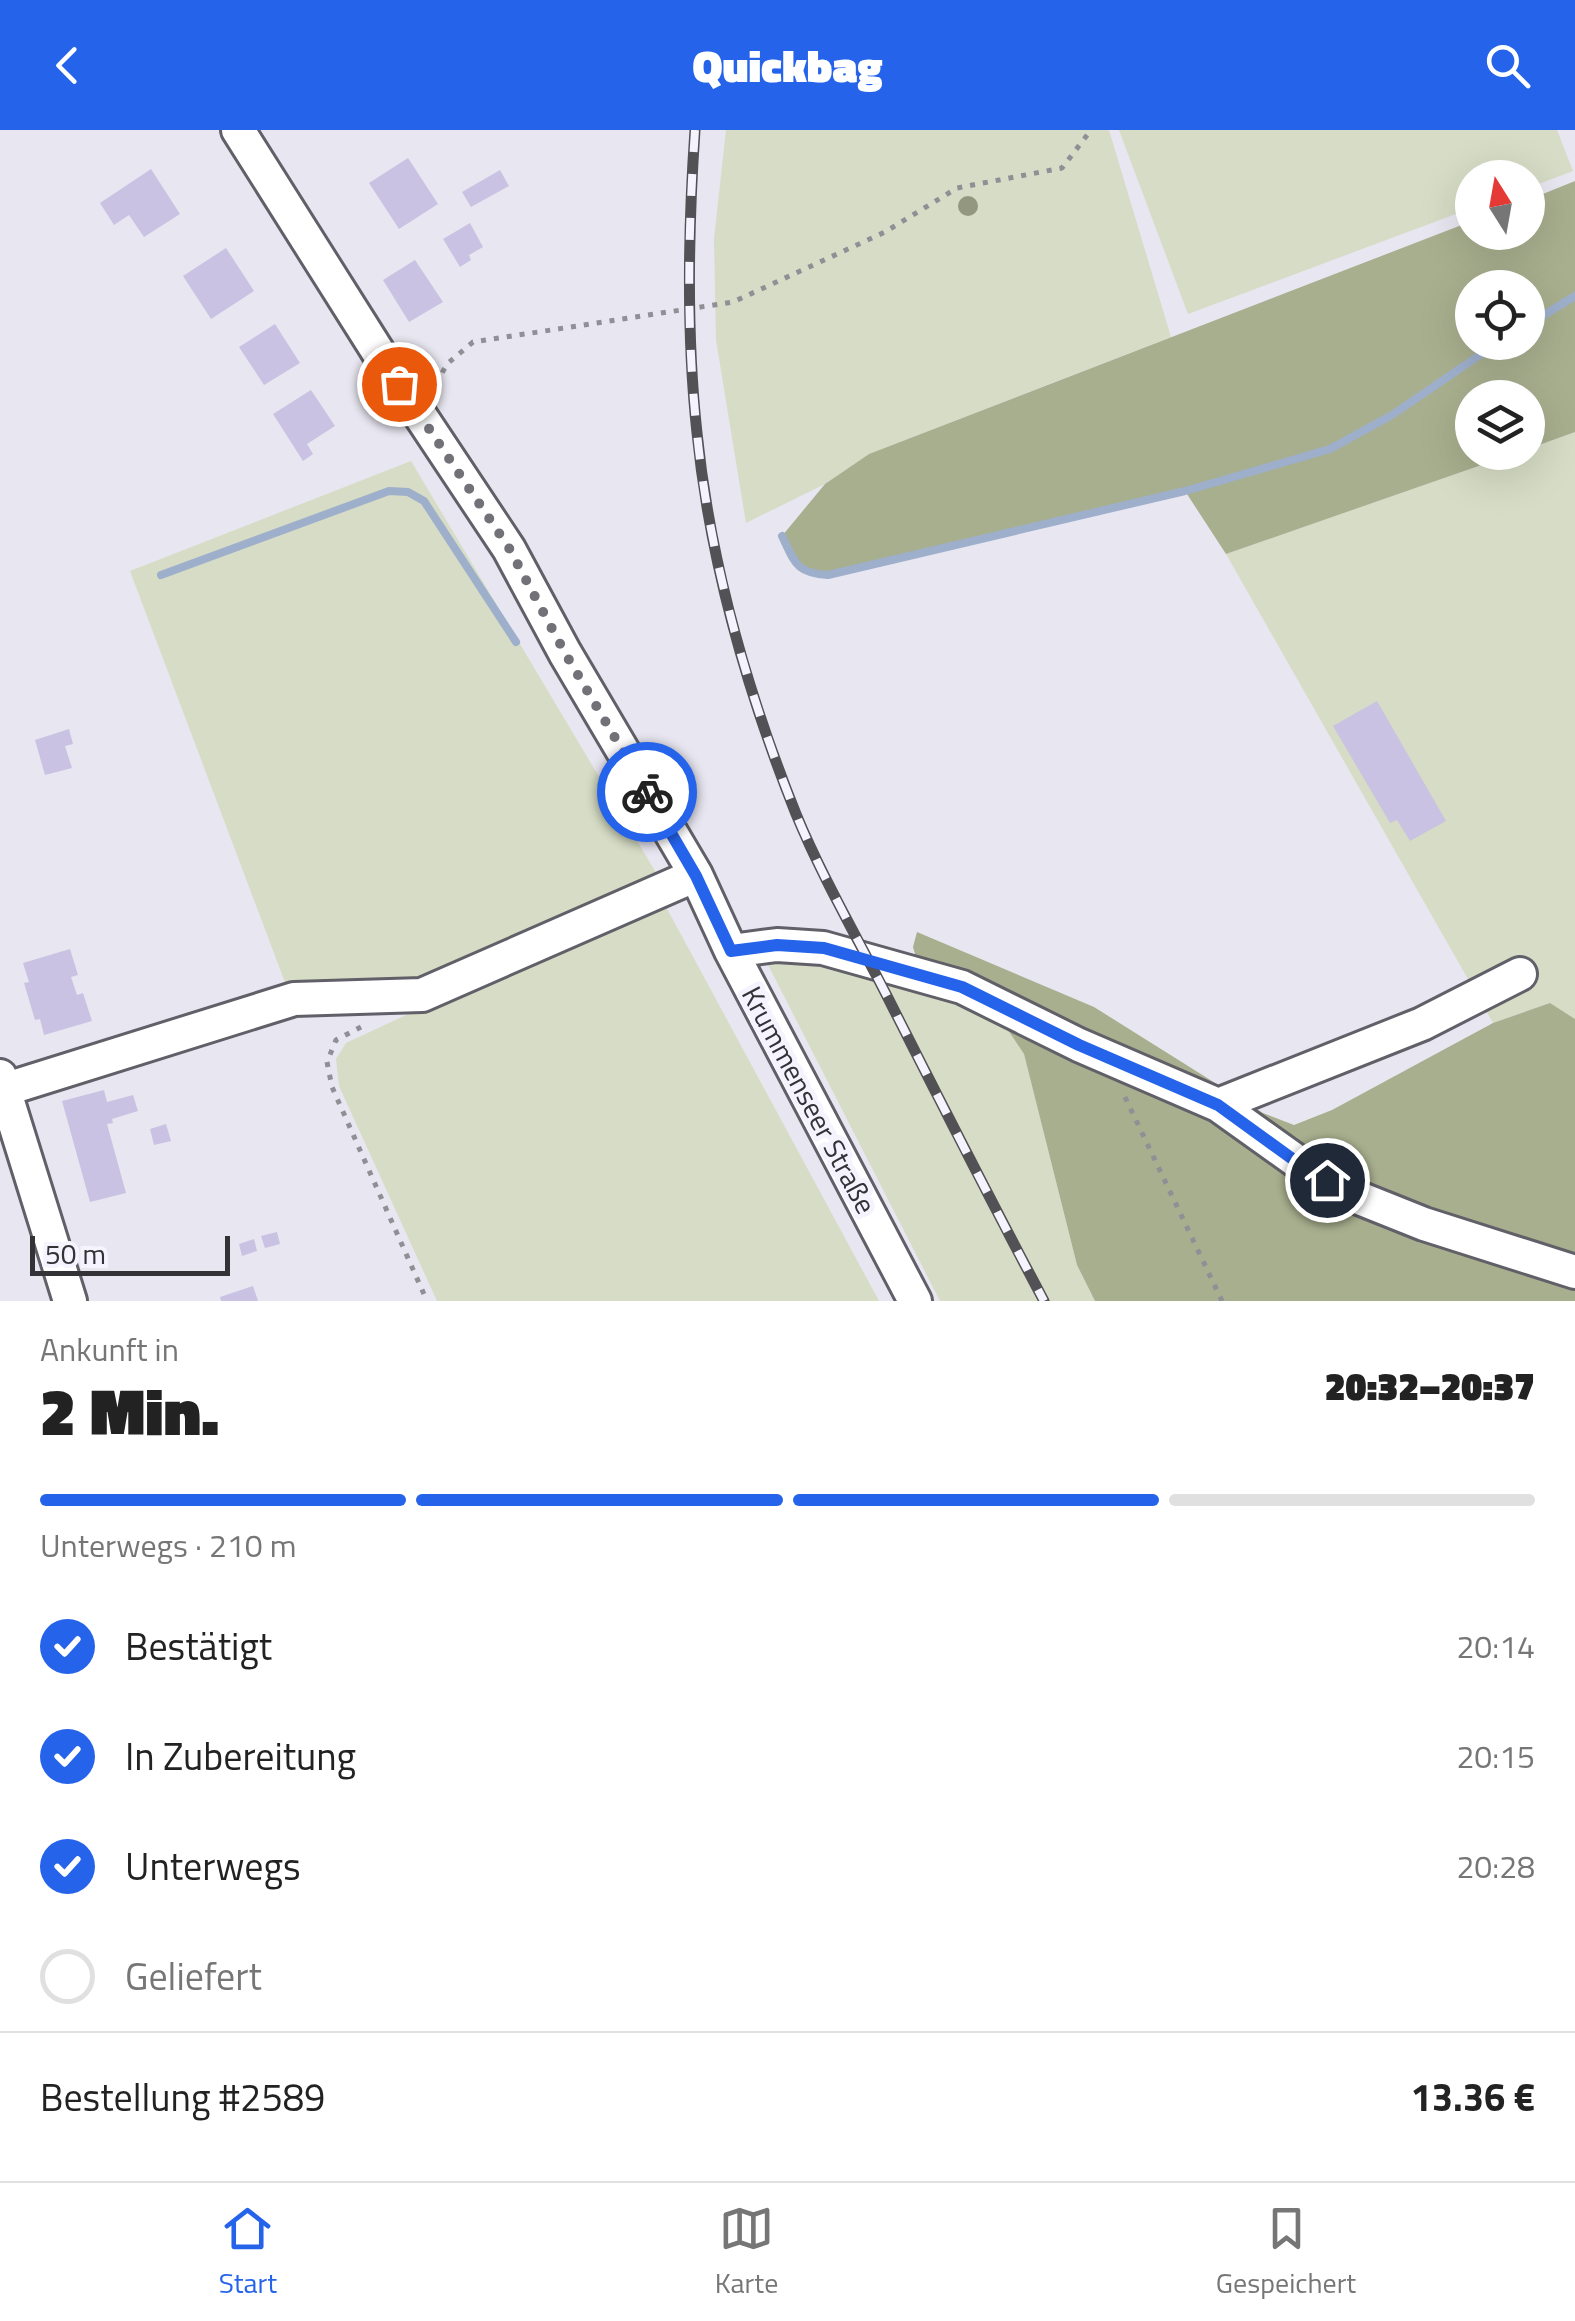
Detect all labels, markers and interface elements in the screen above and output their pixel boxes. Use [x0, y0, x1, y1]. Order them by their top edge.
text: Quickbag [692, 31, 883, 99]
icon: back [40, 38, 95, 93]
icon: search [1480, 38, 1535, 93]
north arrow [1455, 160, 1545, 250]
map controls [1455, 160, 1545, 470]
button: locate [1455, 270, 1545, 360]
pin [357, 342, 442, 427]
icon: bag [372, 357, 427, 412]
button: layers [1455, 380, 1545, 470]
courier [597, 742, 697, 842]
icon: bike [620, 765, 675, 820]
street label: Krummenseer Straße [731, 978, 888, 1221]
pin [1285, 1138, 1370, 1223]
icon: home [1300, 1153, 1355, 1208]
scale bar [30, 1231, 230, 1276]
text: 50 m [45, 1232, 106, 1275]
text: Ankunft in [40, 1325, 179, 1373]
text: 20:32–20:37 [1325, 1357, 1535, 1415]
text: 2 Min. [40, 1361, 219, 1460]
text: Unterwegs · 210 m [40, 1521, 296, 1569]
text: Bestätigt [125, 1617, 272, 1675]
icon: check [40, 1619, 95, 1674]
text: 20:14 [1456, 1622, 1535, 1670]
text: In Zubereitung [125, 1727, 356, 1785]
icon: check [40, 1729, 95, 1784]
text: 20:15 [1456, 1732, 1535, 1780]
text: Unterwegs [125, 1837, 301, 1895]
icon: check [40, 1839, 95, 1894]
text: 20:28 [1456, 1842, 1535, 1890]
text: Geliefert [125, 1947, 262, 2005]
text: Bestellung #2589 [40, 2068, 325, 2126]
text: 13.36 € [1411, 2068, 1535, 2126]
tab: Start [219, 2201, 277, 2304]
tab: Karte [715, 2201, 778, 2304]
tab: Gespeichert [1216, 2201, 1356, 2304]

